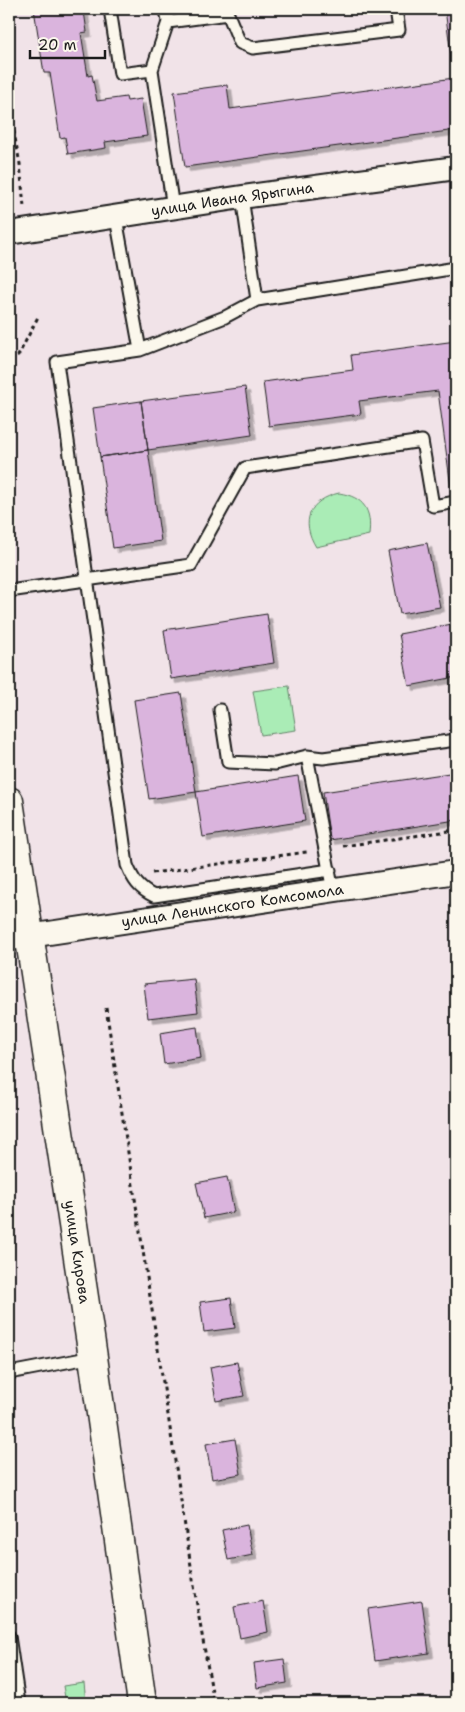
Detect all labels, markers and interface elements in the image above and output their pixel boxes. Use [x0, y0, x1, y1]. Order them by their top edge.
scale bar [30, 28, 105, 60]
text: 20 m [38, 35, 77, 55]
street label: улица Ивана Ярыгина [150, 177, 316, 221]
street label: улица Ленинского Комсомола [120, 879, 346, 932]
street label: улица Кирова [59, 1199, 95, 1306]

